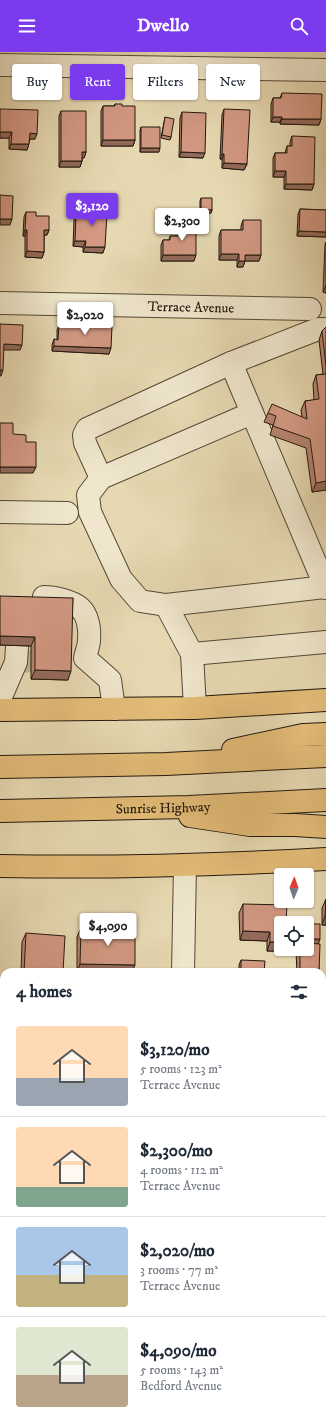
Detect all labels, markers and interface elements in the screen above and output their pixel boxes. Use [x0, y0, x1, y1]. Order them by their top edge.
icon: menu [16, 15, 38, 37]
text: Dwello [137, 15, 189, 37]
icon: search [288, 15, 310, 37]
chip: Buy [12, 64, 62, 100]
chip: Rent [70, 64, 125, 100]
chip: Filters [133, 64, 198, 100]
chip: New [206, 64, 260, 100]
pin: $3,120 [59, 193, 125, 227]
text: $3,120 [75, 198, 109, 214]
pin: $2,300 [149, 208, 215, 242]
text: $2,300 [164, 213, 200, 229]
street label: Terrace Avenue [147, 298, 235, 318]
pin: $2,020 [52, 302, 118, 336]
text: $2,020 [66, 307, 104, 323]
street label: Sunrise Highway [115, 798, 211, 819]
north arrow [274, 868, 314, 908]
map controls [274, 868, 314, 956]
pin: $4,090 [75, 913, 141, 947]
button: locate [274, 916, 314, 956]
text: $4,090 [89, 918, 127, 934]
text: 4 homes [16, 981, 72, 1003]
icon: filters [288, 981, 310, 1003]
text: $3,120/mo [140, 1039, 210, 1061]
icon: home [48, 1042, 96, 1090]
text: 5 rooms · 123 m² [140, 1061, 222, 1077]
text: Terrace Avenue [140, 1077, 220, 1093]
text: $2,300/mo [140, 1140, 213, 1162]
icon: home [48, 1143, 96, 1191]
text: 4 rooms · 112 m² [140, 1162, 223, 1178]
text: Terrace Avenue [140, 1178, 220, 1194]
text: $2,020/mo [140, 1240, 215, 1262]
icon: home [48, 1243, 96, 1291]
text: 3 rooms · 77 m² [140, 1262, 218, 1278]
text: Terrace Avenue [140, 1278, 220, 1294]
text: $4,090/mo [140, 1340, 216, 1362]
icon: home [48, 1343, 96, 1391]
text: 5 rooms · 143 m² [140, 1362, 223, 1378]
text: Bedford Avenue [140, 1378, 222, 1394]

